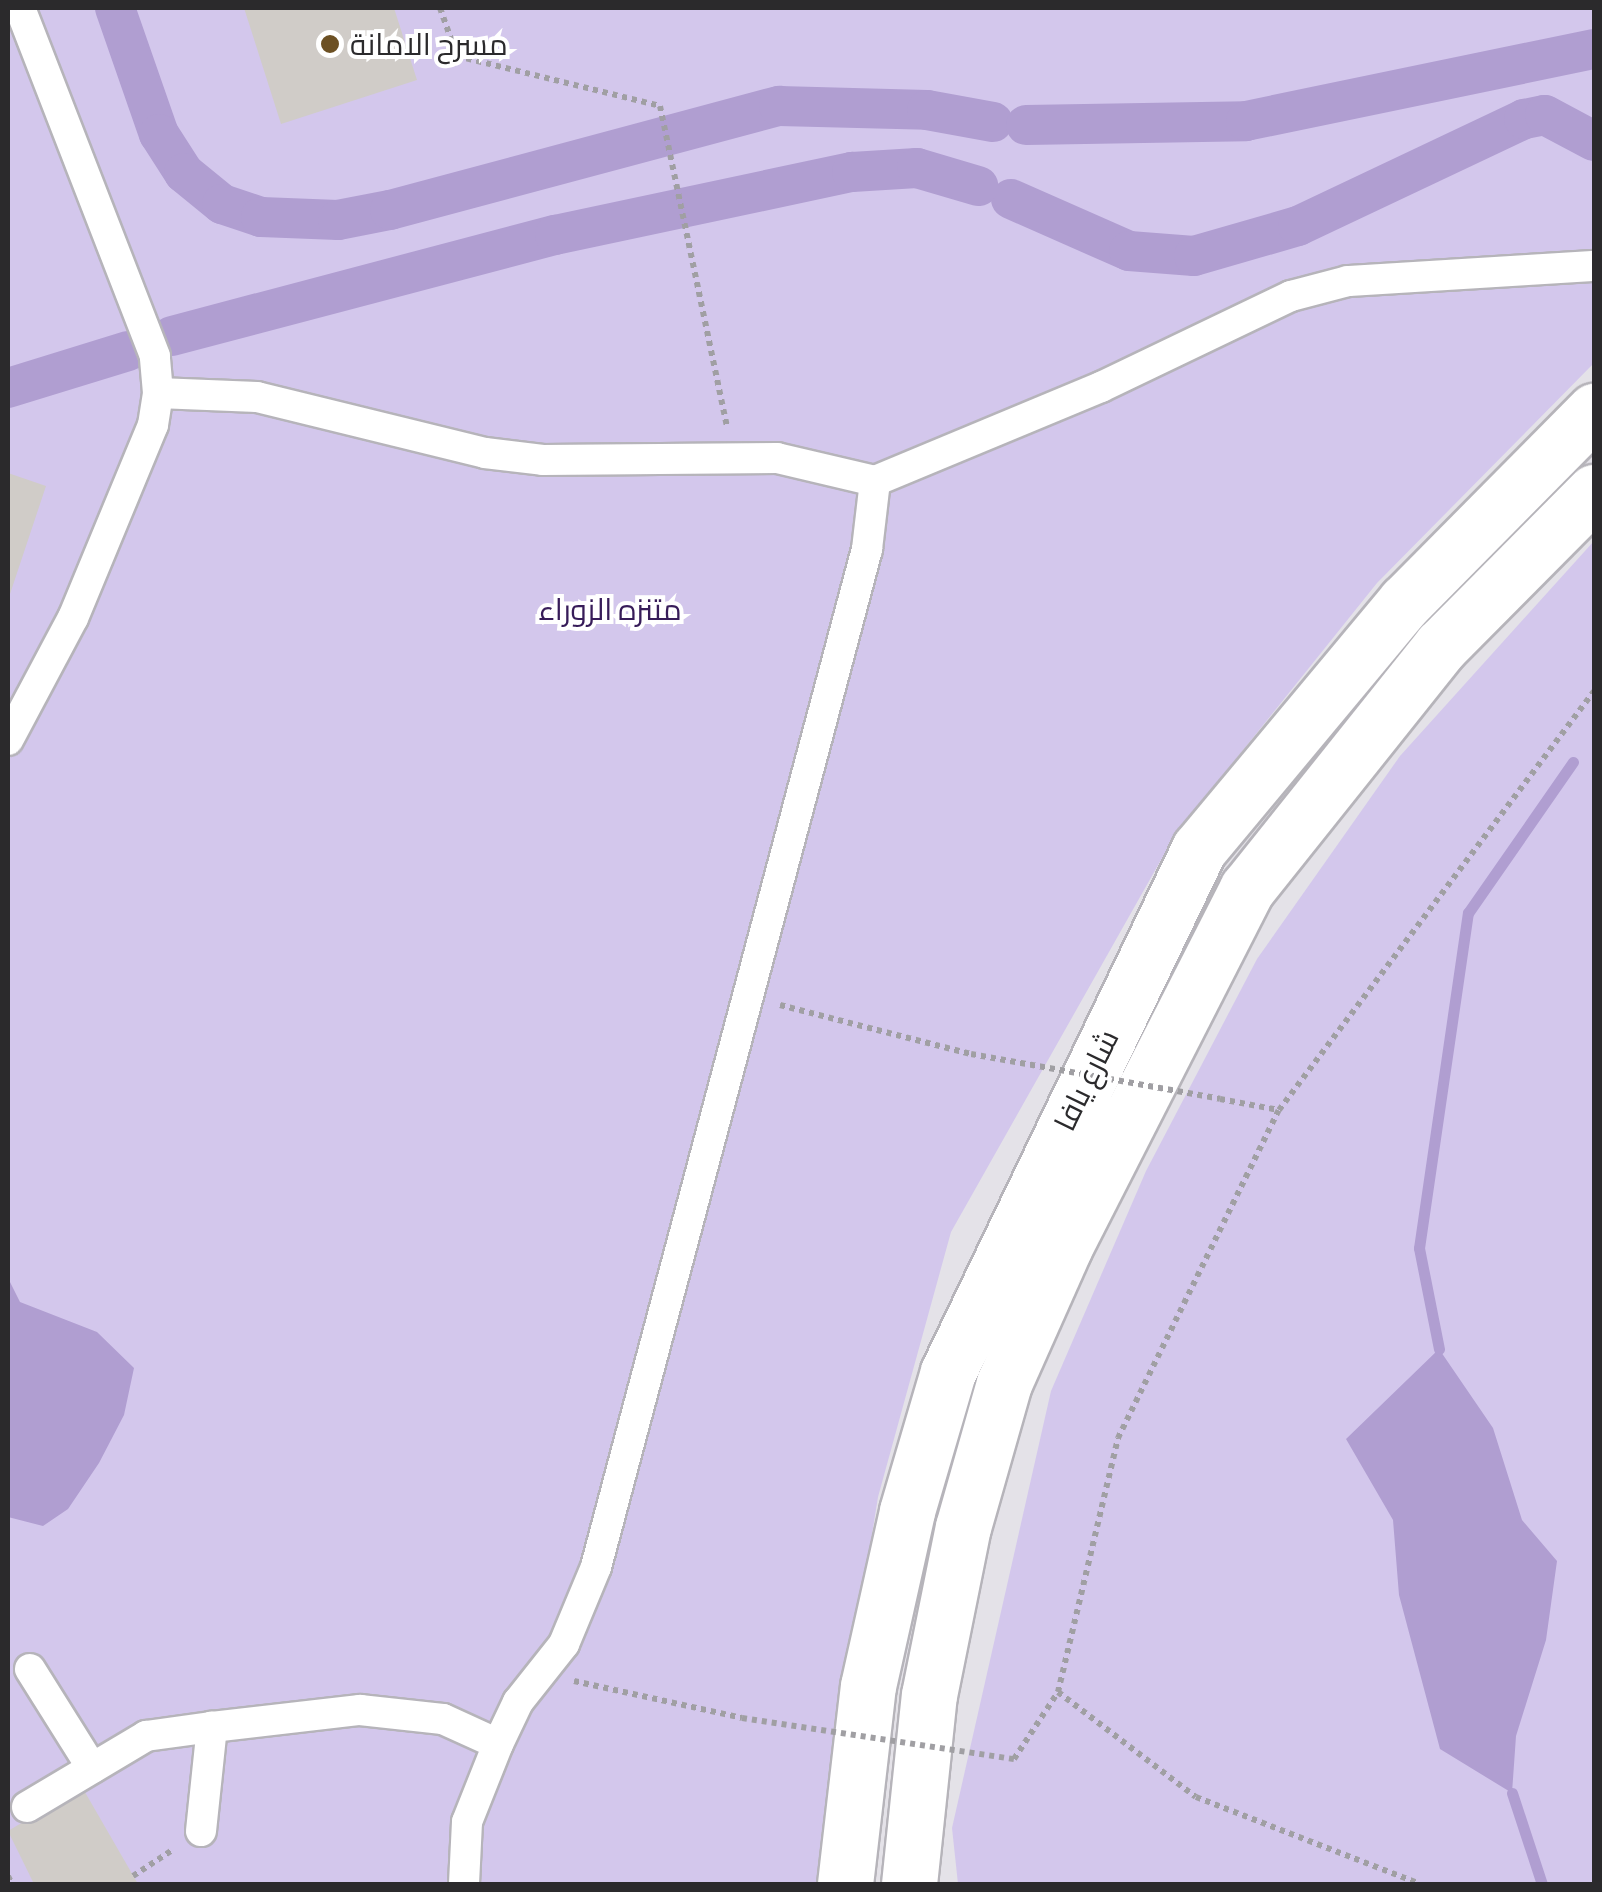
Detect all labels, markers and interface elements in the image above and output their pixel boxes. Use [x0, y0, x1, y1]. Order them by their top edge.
place label: مسرح الامانة [350, 26, 508, 62]
marker: مسرح الامانة [319, 33, 341, 55]
park label: متنزه الزوراء [538, 591, 682, 627]
street label: شارع يافا [1046, 1024, 1126, 1136]

